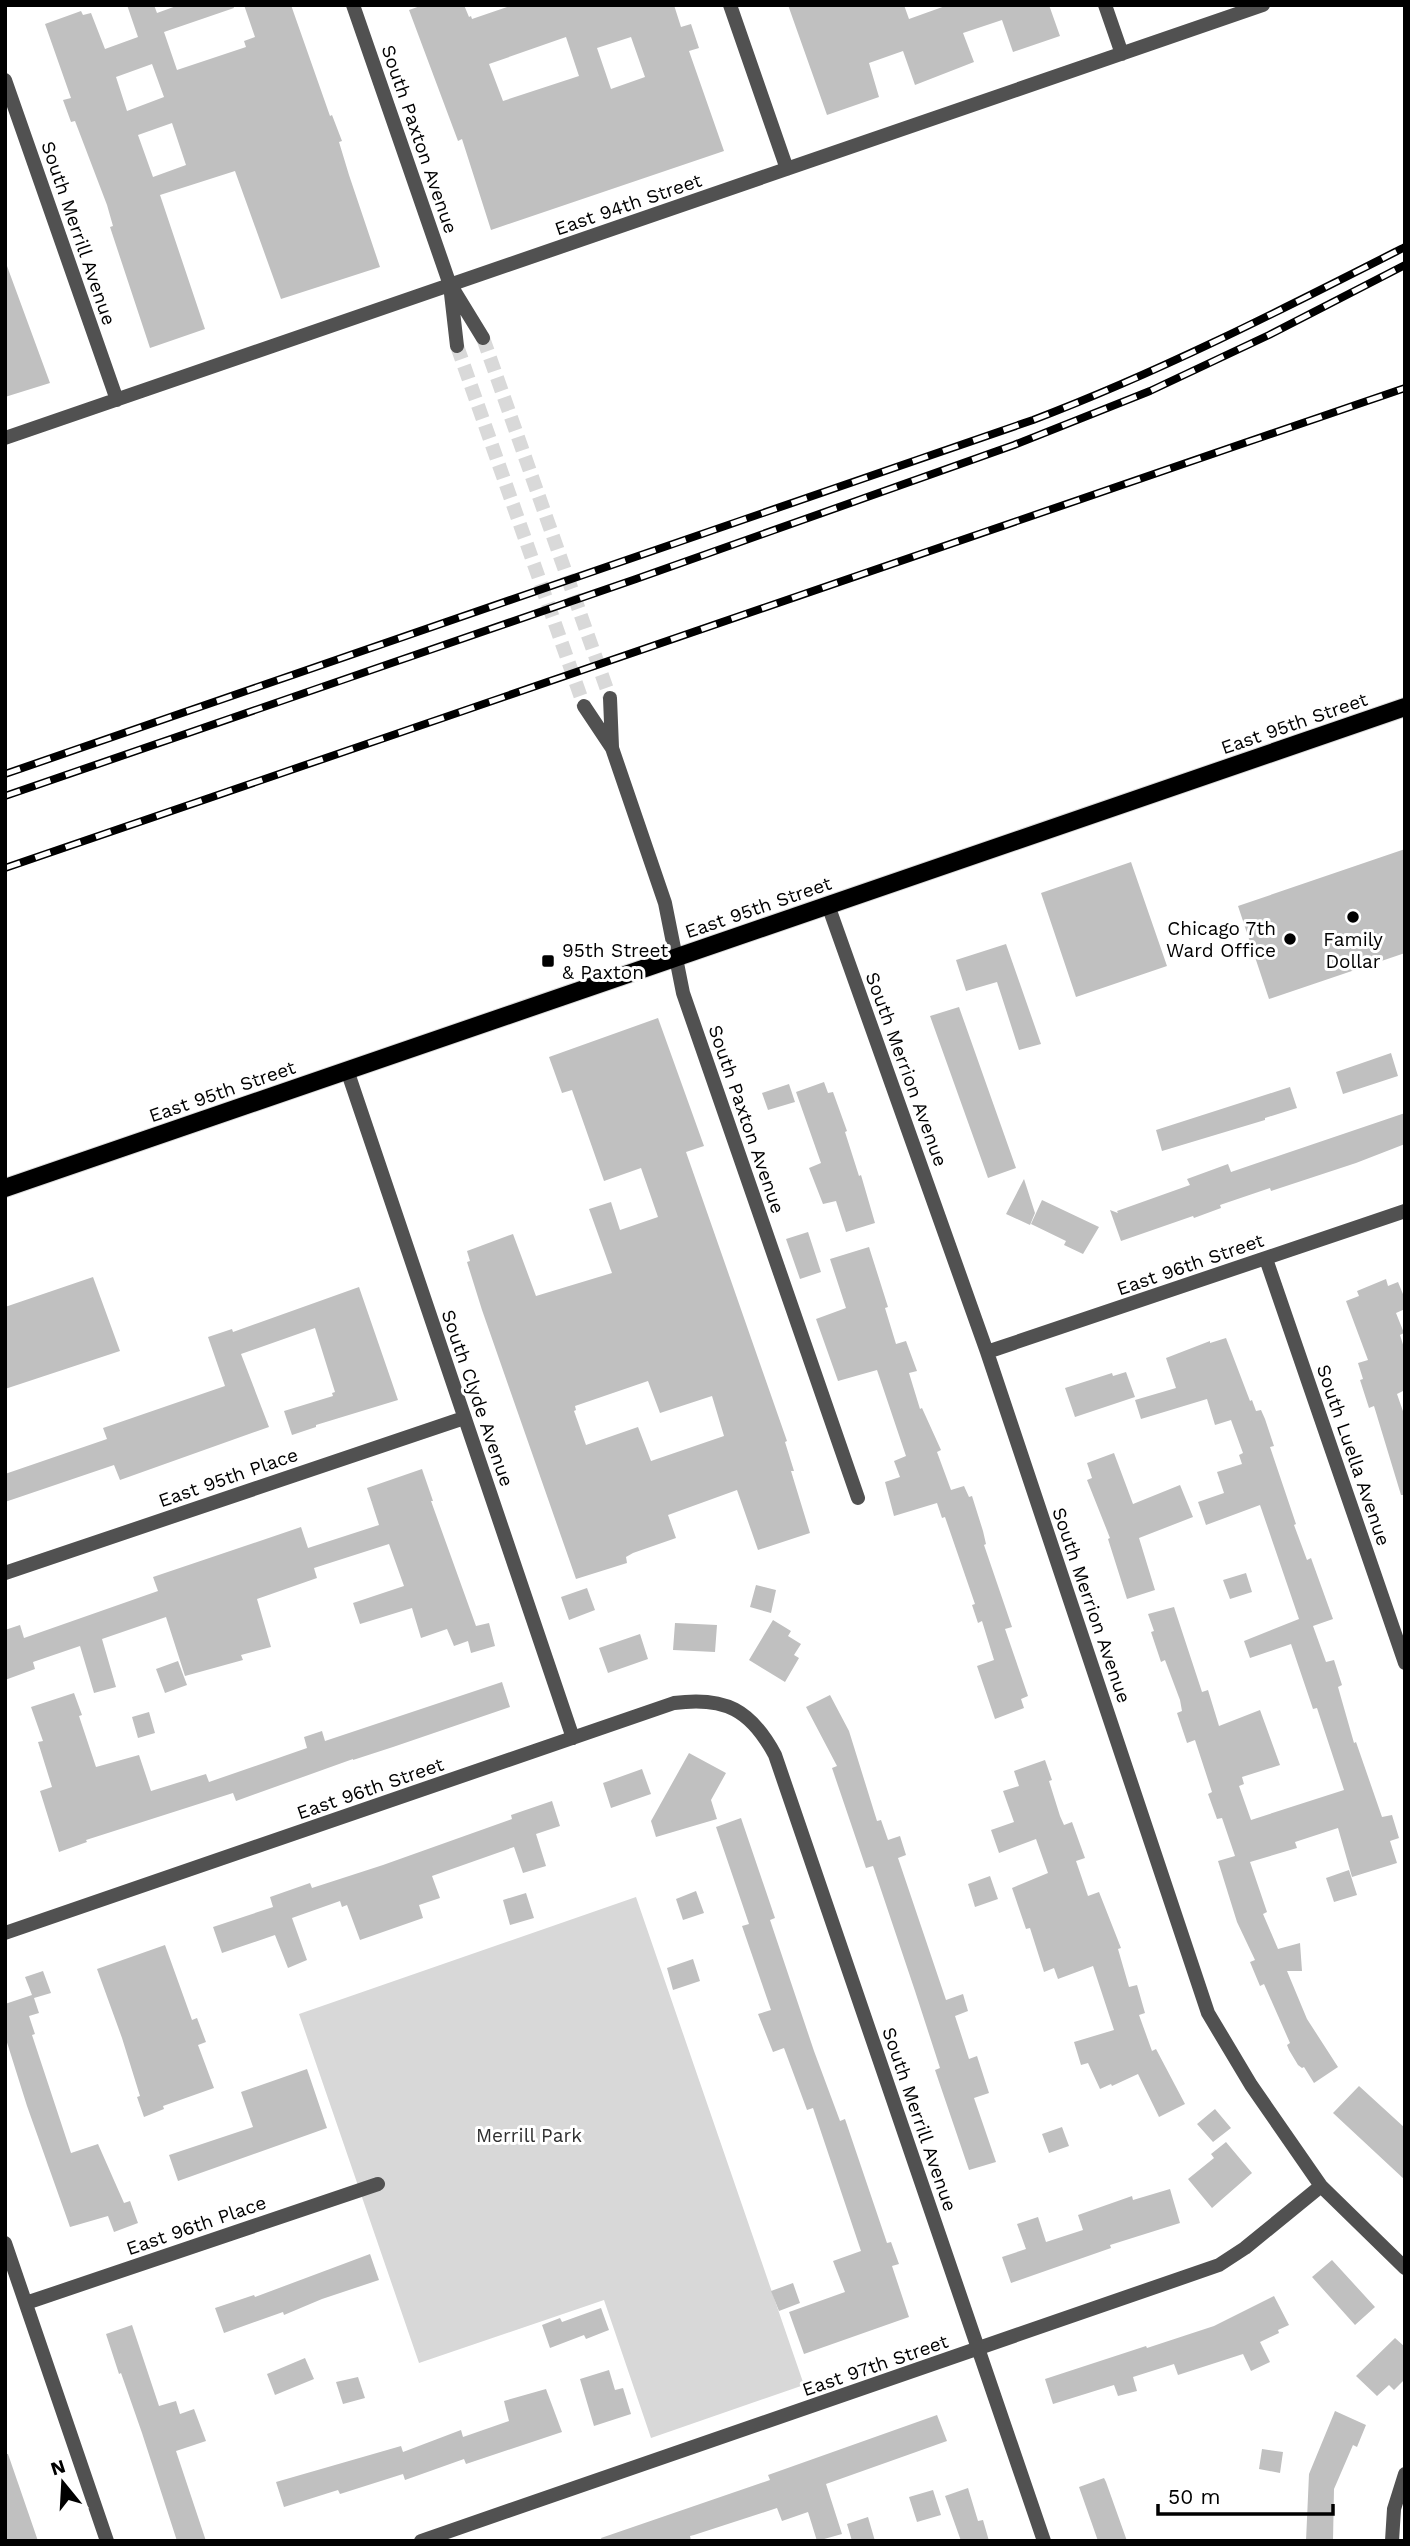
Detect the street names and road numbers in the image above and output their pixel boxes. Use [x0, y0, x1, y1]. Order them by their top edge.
street label: South Paxton Avenue [376, 42, 463, 237]
street label: South Merrill Avenue [36, 138, 121, 328]
street label: East 94th Street [552, 169, 705, 240]
street label: East 95th Street [1218, 688, 1371, 759]
street label: East 95th Street [682, 872, 835, 943]
street label: South Merrion Avenue [861, 969, 952, 1170]
street label: South Paxton Avenue [703, 1022, 790, 1217]
street label: East 95th Street [146, 1056, 299, 1127]
street label: East 96th Street [1114, 1229, 1267, 1300]
street label: South Clyde Avenue [436, 1307, 519, 1490]
street label: South Luella Avenue [1312, 1361, 1395, 1549]
street label: East 95th Place [155, 1443, 301, 1512]
street label: South Merrion Avenue [1047, 1504, 1136, 1706]
street label: East 96th Street [294, 1753, 447, 1824]
street label: South Merrill Avenue [877, 2024, 962, 2214]
street label: East 96th Place [123, 2191, 269, 2260]
street label: East 97th Street [799, 2330, 951, 2401]

